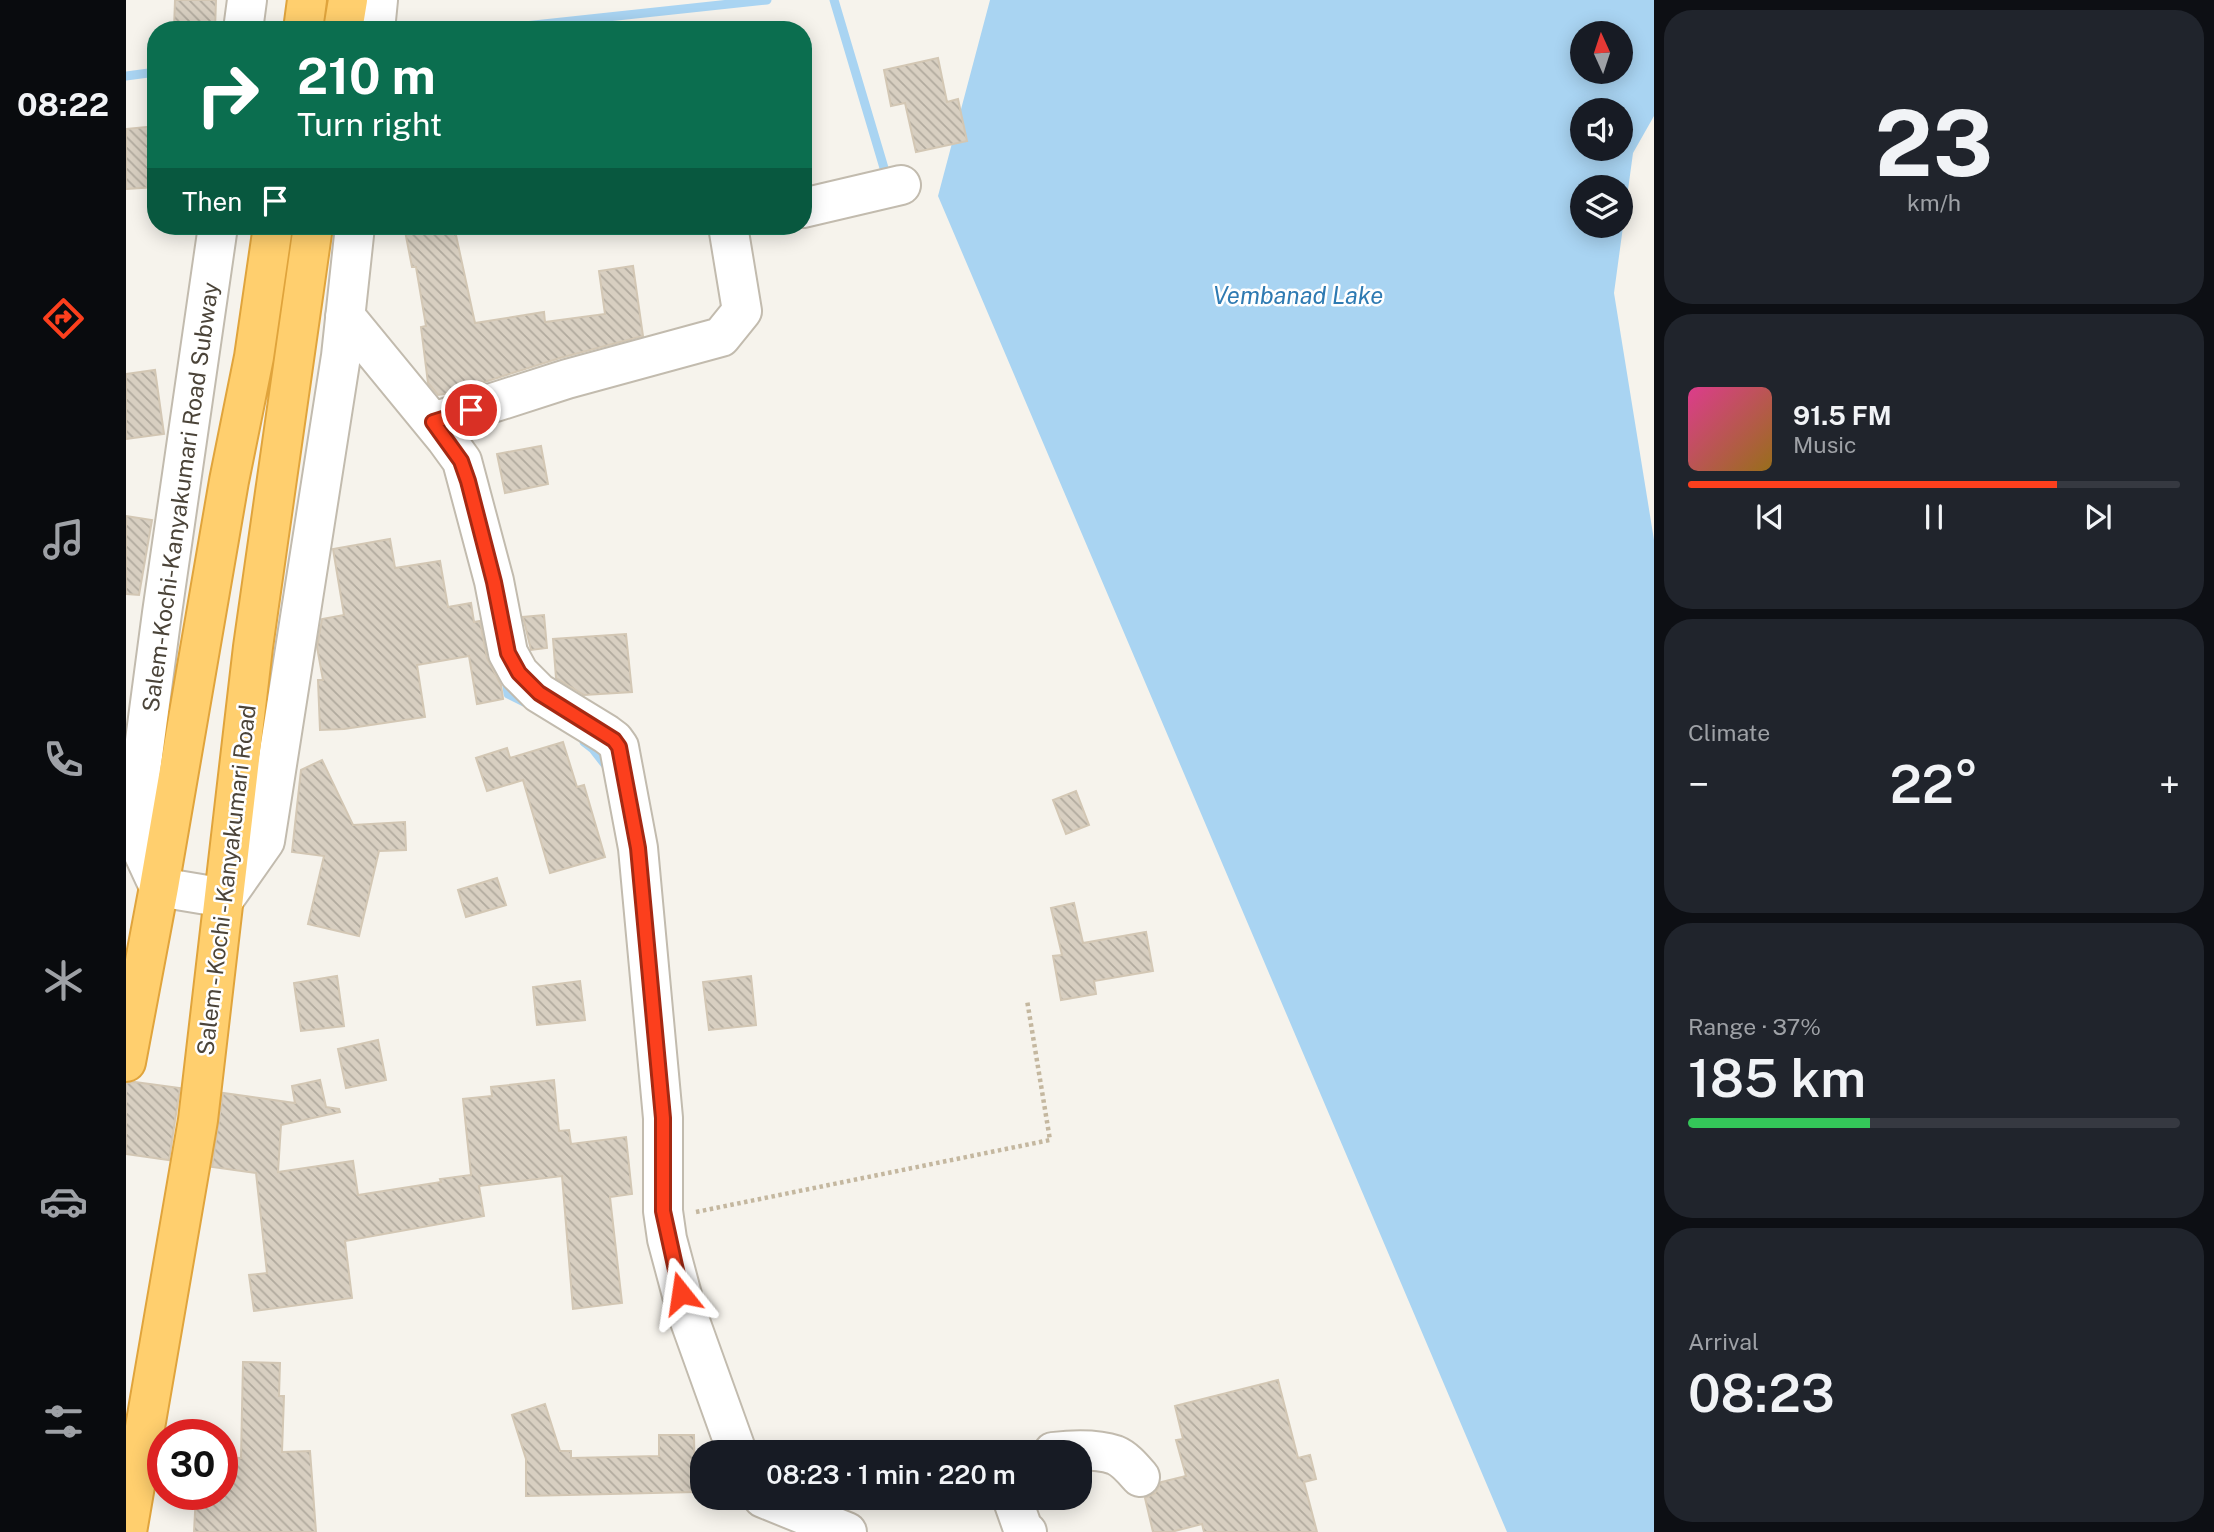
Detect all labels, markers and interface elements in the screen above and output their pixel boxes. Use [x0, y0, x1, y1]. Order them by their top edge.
north arrow [1570, 21, 1633, 84]
map controls [1570, 21, 1633, 238]
text: 210 m [297, 47, 436, 105]
icon: right [182, 49, 273, 140]
text: 08:22 [17, 86, 109, 123]
text: 23 [1875, 90, 1993, 196]
button: sound [1570, 98, 1633, 161]
text: Turn right [297, 106, 442, 143]
button: layers [1570, 175, 1633, 238]
icon: arrive [256, 182, 294, 220]
text: Then [182, 186, 242, 217]
text: km/h [1907, 189, 1961, 216]
street label: Salem-Kochi-Kanyakumari Road Subway [136, 280, 224, 714]
water label: Vembanad Lake [1213, 281, 1383, 309]
icon: directions [39, 294, 88, 343]
pin [441, 380, 501, 440]
icon: arrive [452, 391, 490, 429]
text: 91.5 FM [1793, 400, 1892, 431]
text: Music [1793, 431, 1857, 458]
icon: previous [1751, 498, 1789, 536]
icon: pause [1915, 498, 1953, 536]
icon: next [2079, 498, 2117, 536]
icon: music [39, 515, 88, 564]
street label: Salem - Kochi - Kanyakumari Road [191, 703, 261, 1057]
text: Climate [1688, 719, 1770, 746]
icon: phone [39, 735, 88, 784]
text: 22° [1890, 754, 1978, 815]
text: − [1688, 762, 1709, 807]
text: + [2159, 762, 2180, 807]
icon: climate [39, 956, 88, 1005]
text: Range · 37% [1688, 1013, 1821, 1040]
text: 185 km [1688, 1048, 1866, 1109]
icon: car [39, 1177, 88, 1226]
position arrow [644, 1256, 718, 1330]
text: Arrival [1688, 1328, 1759, 1355]
text: 08:23 [1688, 1363, 1835, 1424]
icon: filters [39, 1397, 88, 1446]
speed limit sign: 30 [147, 1419, 238, 1510]
text: 08:23 · 1 min · 220 m [766, 1459, 1016, 1490]

